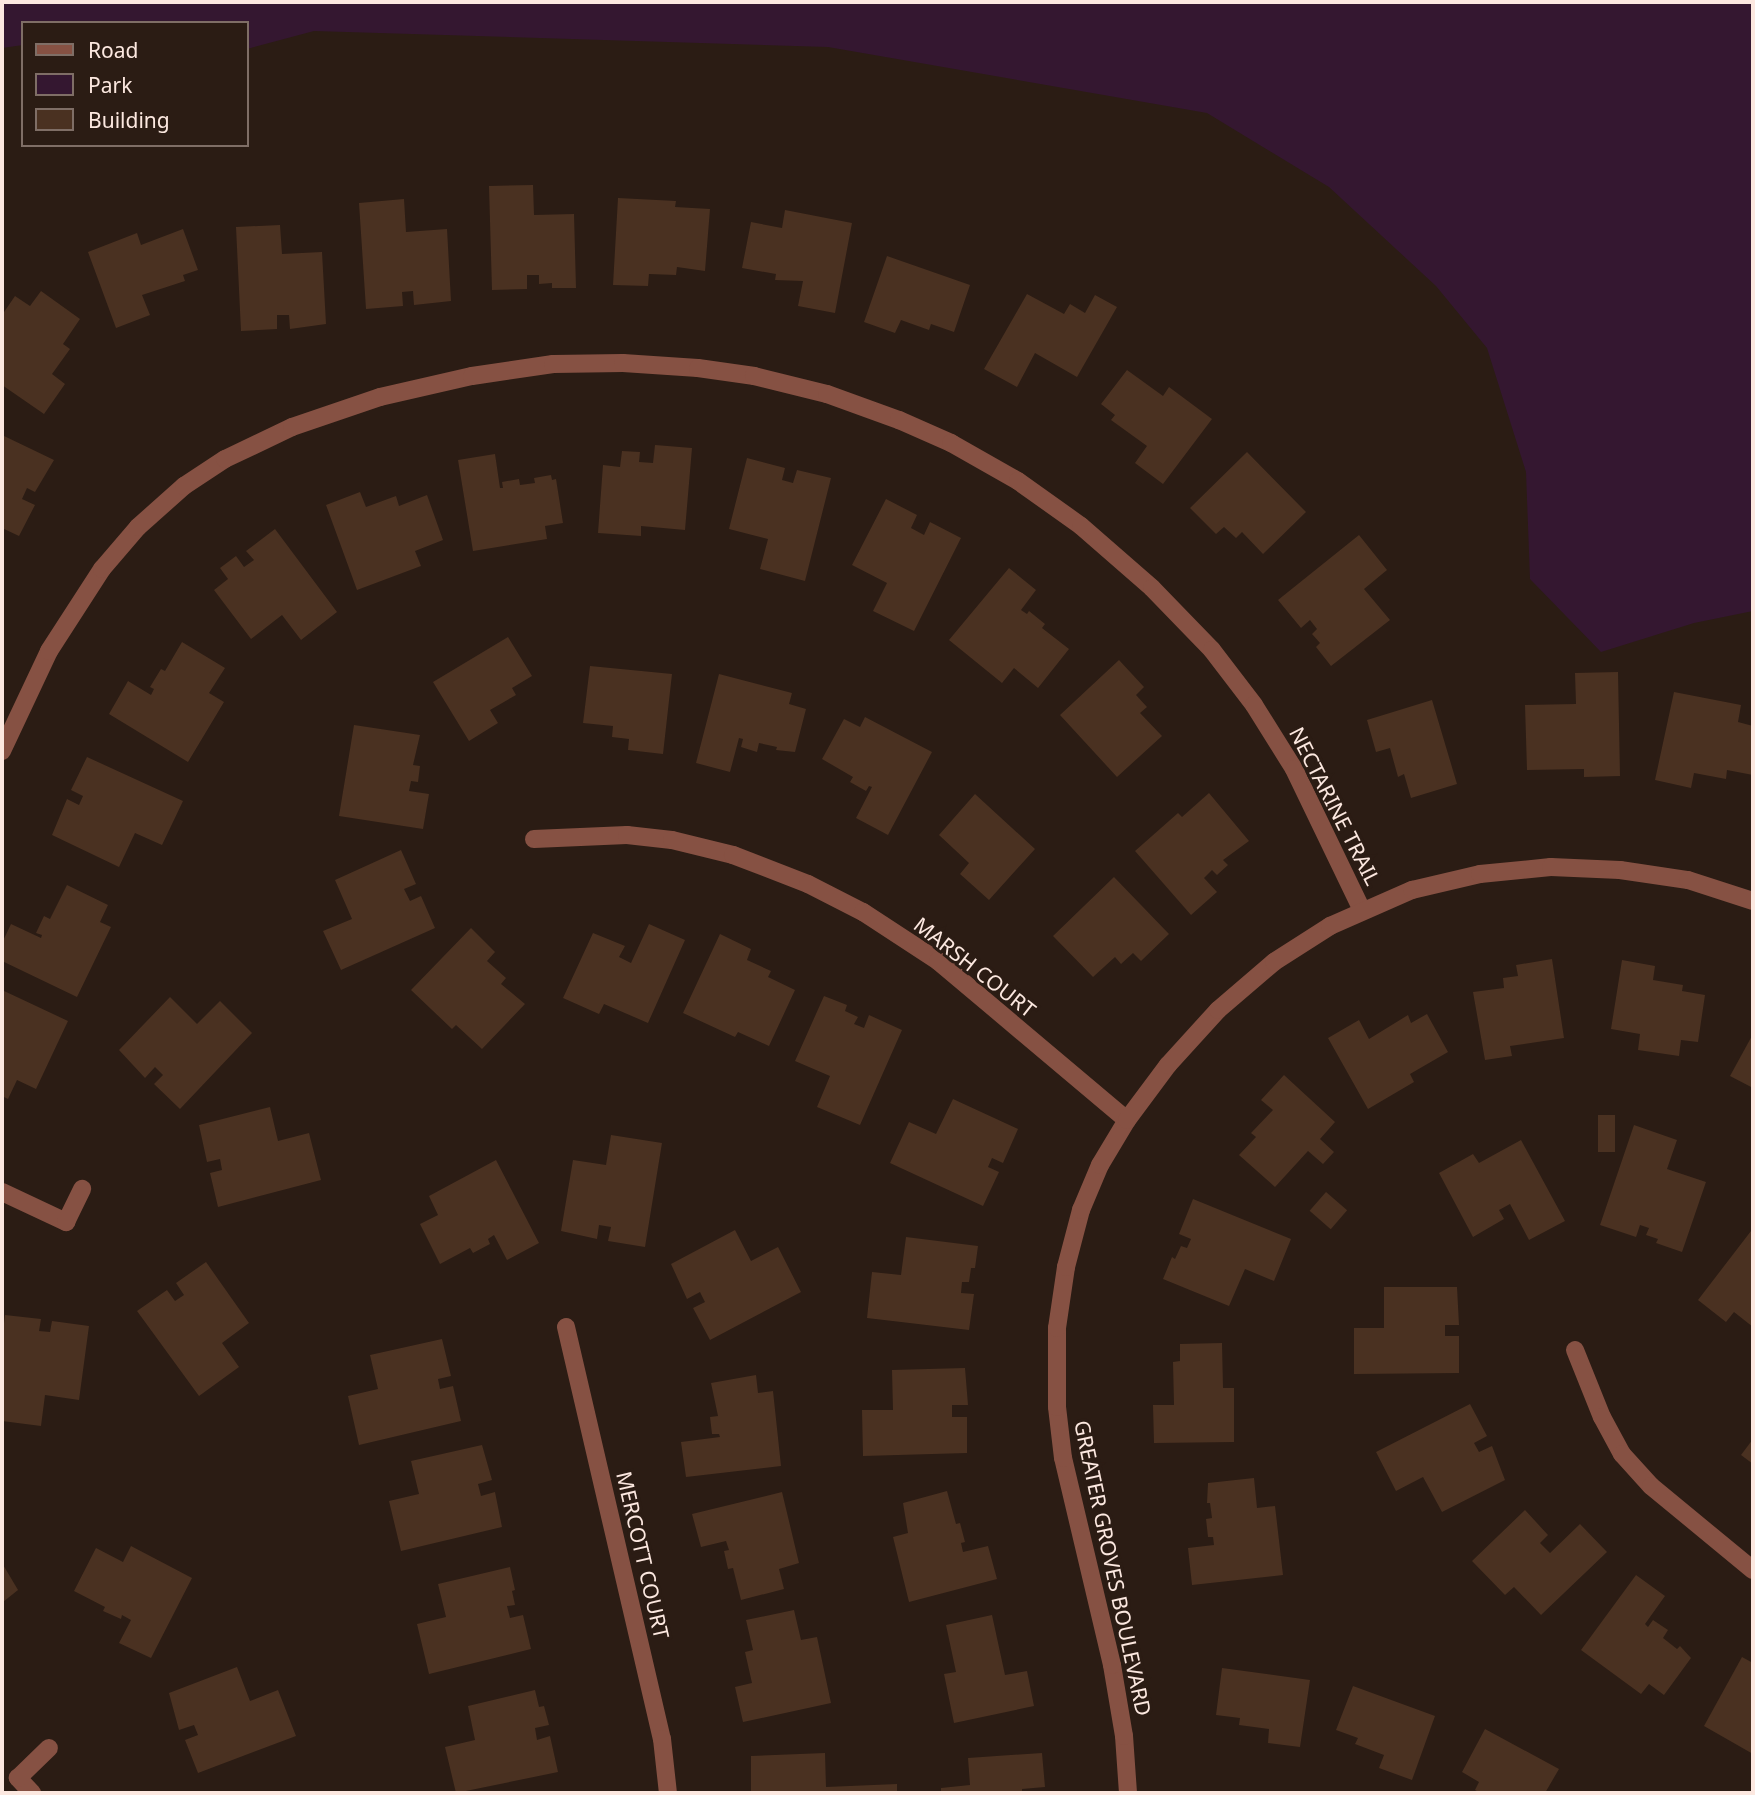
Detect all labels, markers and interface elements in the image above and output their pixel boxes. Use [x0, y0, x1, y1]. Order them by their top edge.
legend [21, 21, 248, 147]
text: Road [88, 36, 138, 64]
text: Park [88, 71, 132, 99]
text: Building [88, 106, 170, 134]
street label: NECTARINE TRAIL [1284, 723, 1386, 889]
street label: MARSH COURT [909, 912, 1041, 1022]
street label: GREATER GROVES BOULEVARD [1069, 1418, 1157, 1718]
street label: MERCOTT COURT [611, 1469, 675, 1641]

